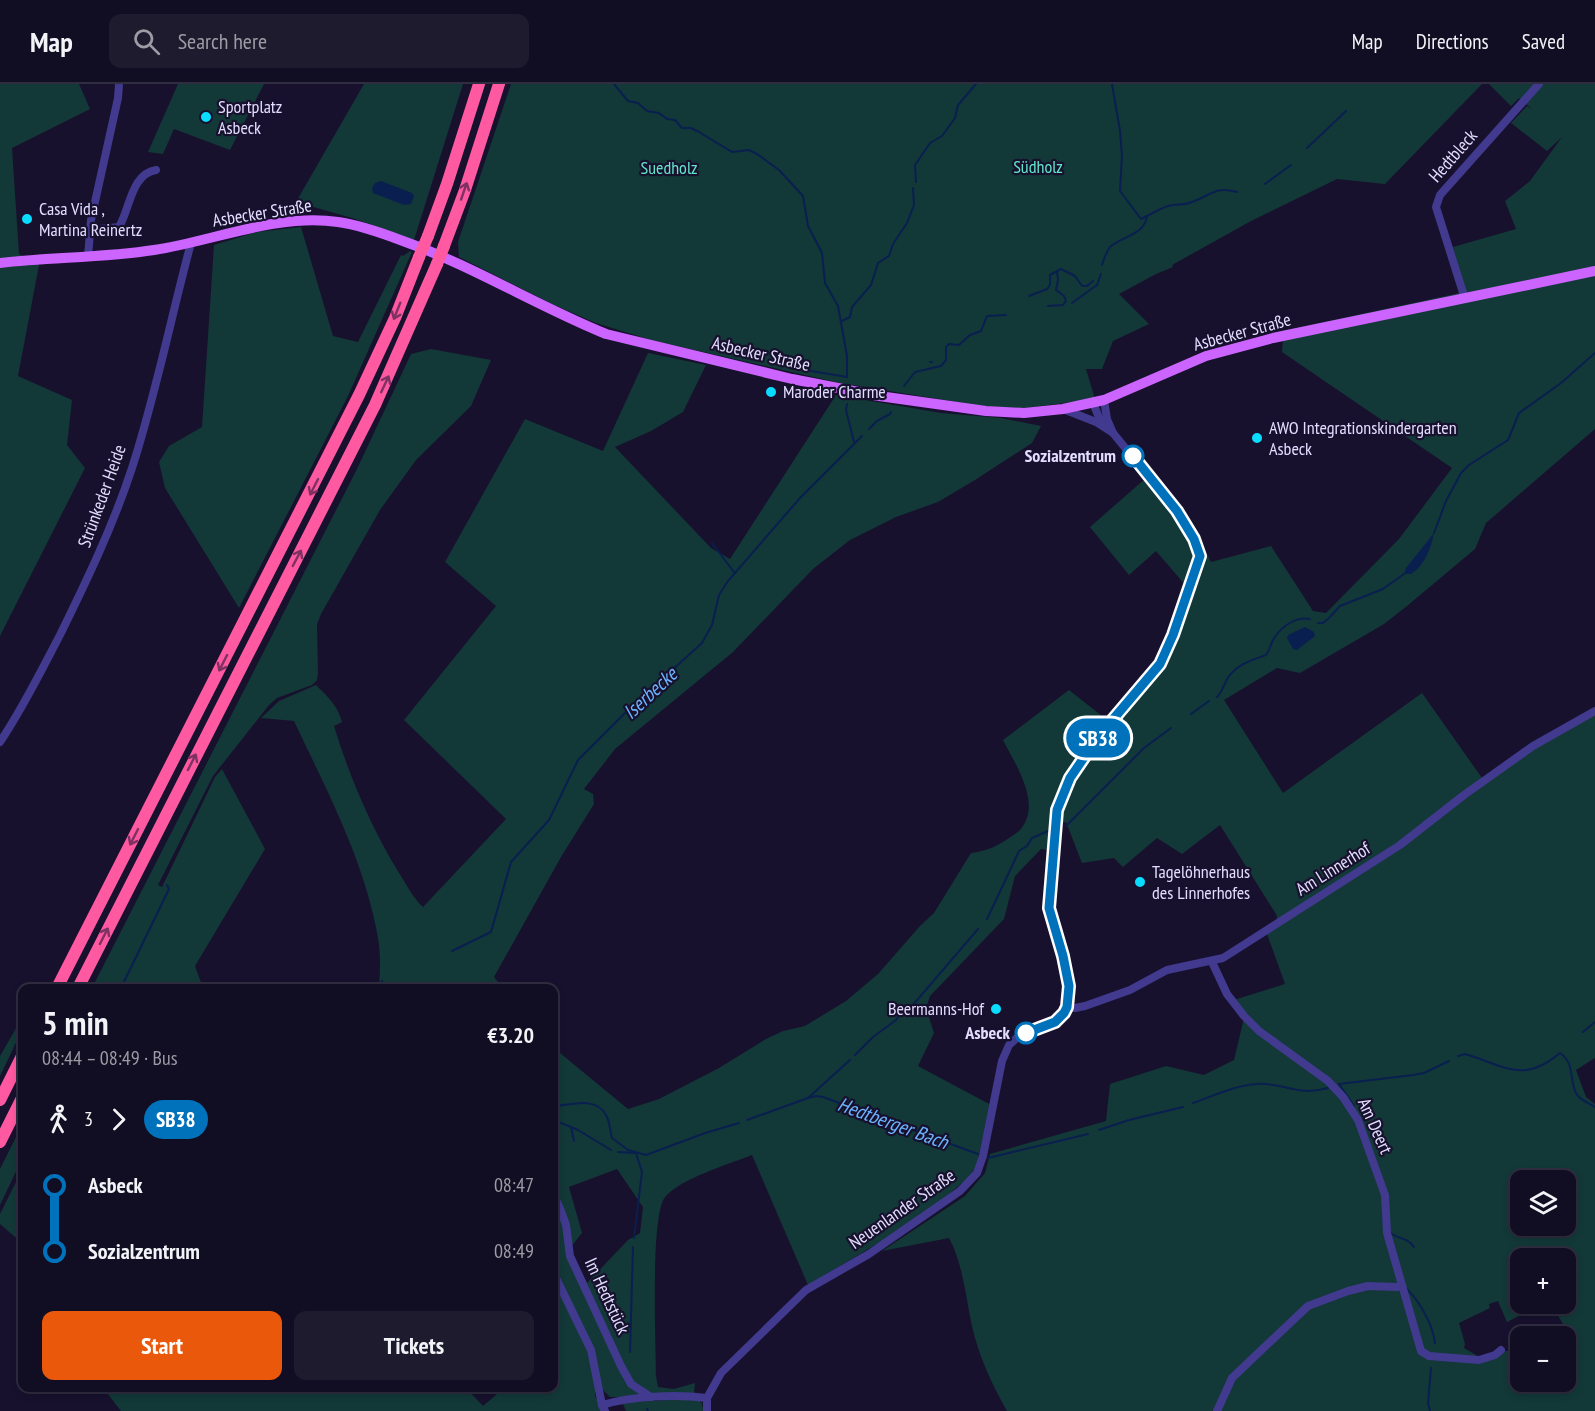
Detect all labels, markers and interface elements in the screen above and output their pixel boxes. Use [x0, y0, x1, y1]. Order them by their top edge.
search box [109, 14, 529, 68]
text: Map [30, 23, 73, 60]
icon: search [130, 25, 163, 58]
text: Search here [178, 27, 267, 55]
text: Map [1352, 28, 1383, 55]
text: Directions [1416, 28, 1489, 55]
text: Saved [1522, 28, 1565, 55]
place label: Sportplatz Asbeck [218, 95, 282, 139]
marker: Sportplatz Asbeck [199, 110, 213, 124]
street label: Hedtbleck [1423, 125, 1482, 187]
park label: Südholz [1013, 155, 1063, 178]
park label: Suedholz [640, 156, 698, 179]
one-way arrow [460, 182, 471, 201]
street label: Asbecker Straße [211, 193, 313, 232]
place label: Casa Vida , Martina Reinertz [39, 197, 142, 241]
marker: Casa Vida , Martina Reinertz [20, 212, 34, 226]
one-way arrow [391, 301, 402, 320]
street label: Asbecker Straße [1191, 307, 1293, 356]
street label: Asbecker Straße [710, 331, 812, 376]
one-way arrow [380, 375, 392, 393]
place label: Maroder Charme [783, 380, 886, 403]
marker: Maroder Charme [764, 385, 778, 399]
place label: AWO Integrationskindergarten Asbeck [1269, 416, 1457, 460]
marker: AWO Integrationskindergarten Asbeck [1250, 431, 1264, 445]
street label: Strünkeder Heide [72, 441, 131, 550]
place label: Sozialzentrum [1024, 444, 1116, 467]
marker: Sozialzentrum [1122, 445, 1144, 467]
one-way arrow [307, 478, 319, 496]
one-way arrow [291, 550, 303, 567]
one-way arrow [217, 654, 229, 672]
water label: Iserbecke [617, 660, 684, 725]
line badge: SB38 [1056, 718, 1140, 758]
text: SB38 [1078, 725, 1118, 752]
one-way arrow [187, 754, 198, 772]
one-way arrow [128, 827, 140, 845]
street label: Am Linnerhof [1291, 836, 1375, 901]
place label: Tagelöhnerhaus des Linnerhofes [1152, 860, 1250, 904]
marker: Tagelöhnerhaus des Linnerhofes [1133, 875, 1147, 889]
one-way arrow [99, 928, 110, 946]
place label: Beermanns-Hof [888, 997, 985, 1020]
text: 5 min [42, 1001, 109, 1044]
marker: Beermanns-Hof [989, 1002, 1003, 1016]
text: €3.20 [487, 1021, 534, 1049]
place label: Asbeck [964, 1021, 1011, 1044]
marker: Asbeck [1015, 1022, 1037, 1044]
text: 08:44 – 08:49 · Bus [42, 1045, 177, 1071]
water label: Hedtberger Bach [834, 1091, 953, 1155]
street label: Am Deert [1353, 1094, 1398, 1157]
icon: walk [42, 1103, 75, 1136]
icon: forward [102, 1103, 135, 1136]
text: 3 [84, 1106, 93, 1132]
text: SB38 [156, 1106, 196, 1133]
street label: Neuenlander Straße [844, 1163, 959, 1254]
map controls [1510, 1170, 1576, 1392]
button: layers [1510, 1170, 1576, 1236]
text: Asbeck [88, 1171, 143, 1199]
text: 08:47 [494, 1172, 534, 1198]
text: Sozialzentrum [88, 1237, 200, 1265]
text: 08:49 [494, 1238, 534, 1264]
button: + [1510, 1248, 1576, 1314]
street label: Im Hedtstück [580, 1254, 635, 1338]
button: Start [42, 1311, 282, 1380]
button: Tickets [294, 1311, 534, 1380]
button: − [1510, 1326, 1576, 1392]

